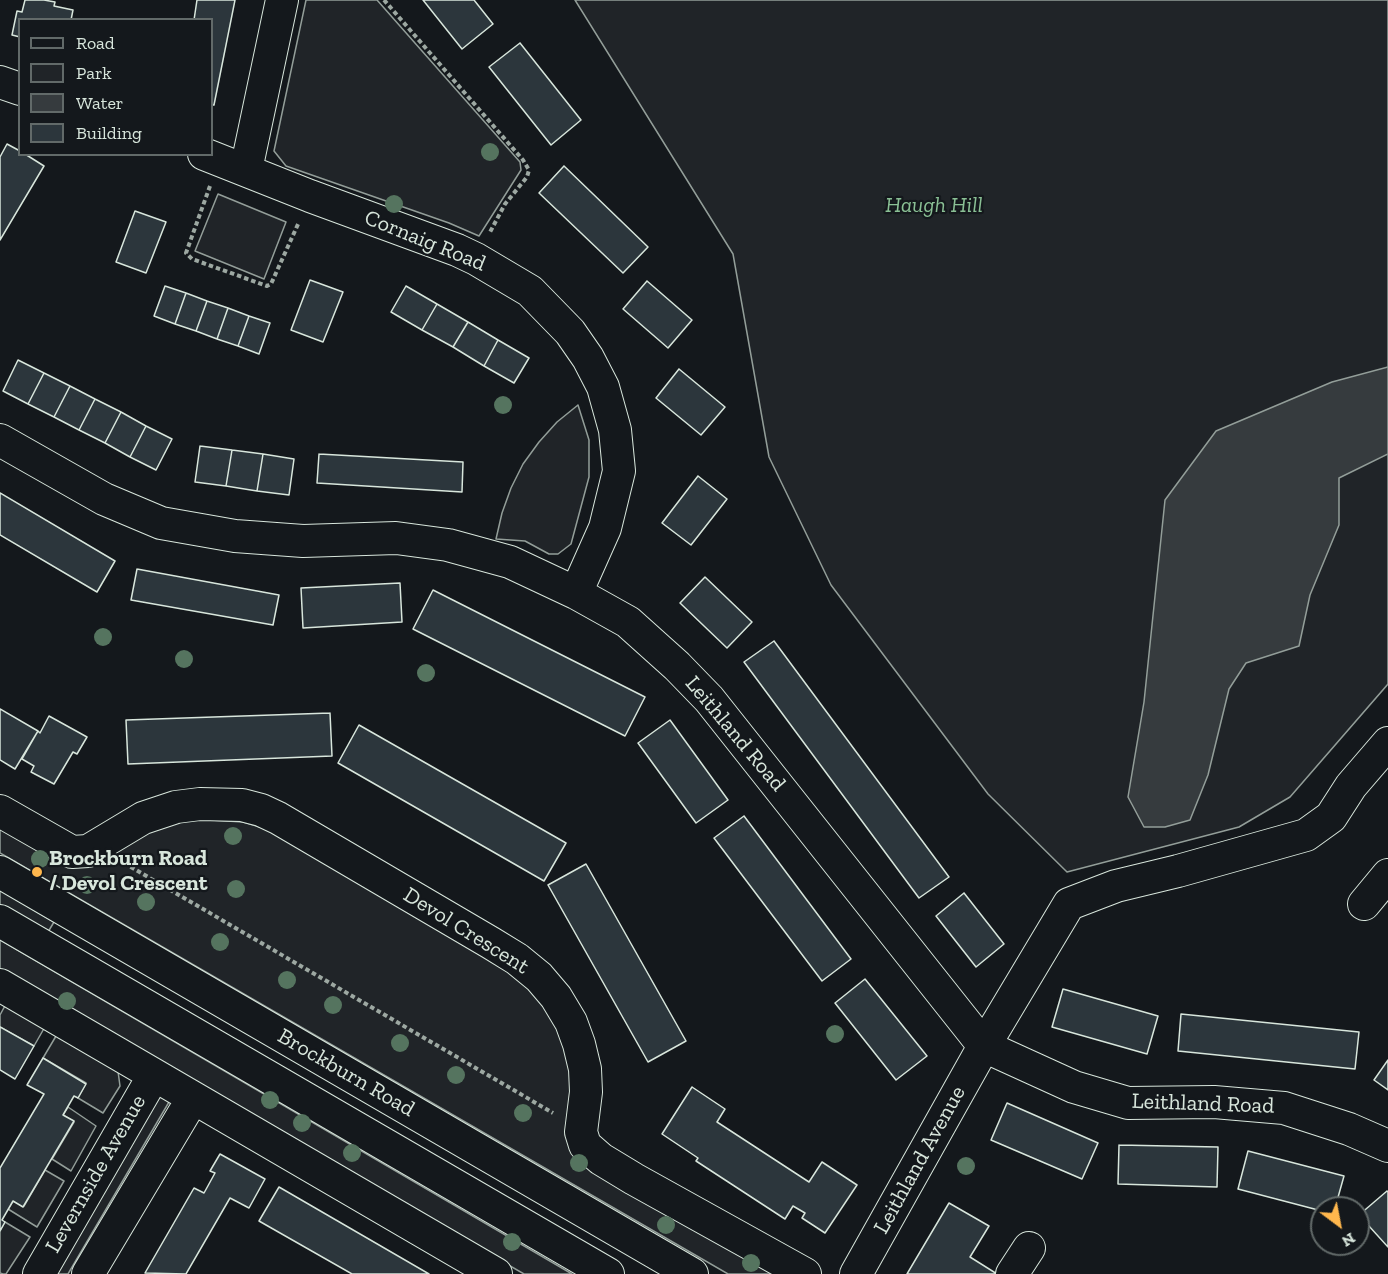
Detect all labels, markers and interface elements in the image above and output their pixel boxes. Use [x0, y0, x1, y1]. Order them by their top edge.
legend [18, 18, 213, 156]
text: Road [76, 32, 115, 54]
text: Park [76, 62, 112, 84]
text: Water [76, 92, 123, 114]
text: Building [76, 122, 142, 144]
park label: Haugh Hill [885, 193, 983, 219]
street label: Cornaig Road [360, 205, 490, 277]
street label: Leithland Road [679, 671, 791, 797]
place label: Brockburn Road / Devol Crescent [49, 846, 208, 897]
marker: Brockburn Road / Devol Crescent [30, 865, 44, 879]
street label: Devol Crescent [398, 882, 534, 980]
street label: Brockburn Road [273, 1023, 419, 1123]
street label: Leithland Avenue [869, 1082, 971, 1238]
street label: Leithland Road [1131, 1088, 1275, 1120]
street label: Levernside Avenue [40, 1090, 152, 1258]
north arrow [1310, 1196, 1370, 1256]
text: N [1339, 1229, 1359, 1251]

